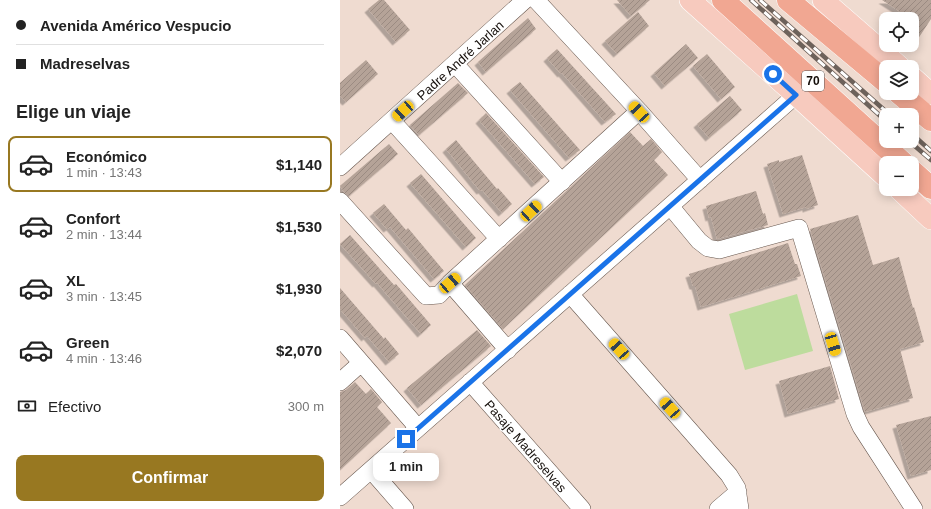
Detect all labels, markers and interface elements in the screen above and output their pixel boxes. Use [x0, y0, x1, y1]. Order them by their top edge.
map controls [879, 12, 919, 196]
button: locate [879, 12, 919, 52]
text: Avenida Américo Vespucio [40, 17, 231, 34]
street label: Padre André Jarlan [414, 18, 507, 103]
text: Madreselvas [40, 55, 130, 72]
button: layers [879, 60, 919, 100]
route start [764, 65, 782, 83]
road number: 70 [802, 71, 824, 91]
car [390, 99, 416, 123]
car [626, 99, 652, 125]
text: Elige un viaje [16, 102, 131, 122]
button: + [879, 108, 919, 148]
icon: car [18, 146, 54, 182]
text: Económico [66, 148, 147, 165]
text: $1,140 [276, 156, 322, 173]
button: − [879, 156, 919, 196]
text: 1 min · 13:43 [66, 165, 142, 180]
car [518, 198, 544, 224]
icon: car [18, 208, 54, 244]
text: Confort [66, 210, 120, 227]
text: $1,530 [276, 218, 322, 235]
text: 2 min · 13:44 [66, 227, 142, 242]
icon: car [18, 270, 54, 306]
car [437, 271, 463, 295]
text: XL [66, 272, 85, 289]
text: $1,930 [276, 280, 322, 297]
text: 3 min · 13:45 [66, 289, 142, 304]
car [824, 331, 842, 357]
icon: car [18, 332, 54, 368]
text: Green [66, 334, 109, 351]
car [607, 336, 631, 362]
text: $2,070 [276, 342, 322, 359]
text: 4 min · 13:46 [66, 351, 142, 366]
icon: cash [16, 395, 38, 417]
car [658, 395, 682, 421]
street label: Pasaje Madreselvas [482, 397, 570, 496]
text: Efectivo [48, 398, 101, 415]
text: 300 m [288, 399, 324, 414]
route end [397, 430, 415, 448]
callout: 1 min [373, 453, 439, 481]
button: Confirmar [16, 455, 324, 501]
text: 1 min [389, 459, 423, 474]

